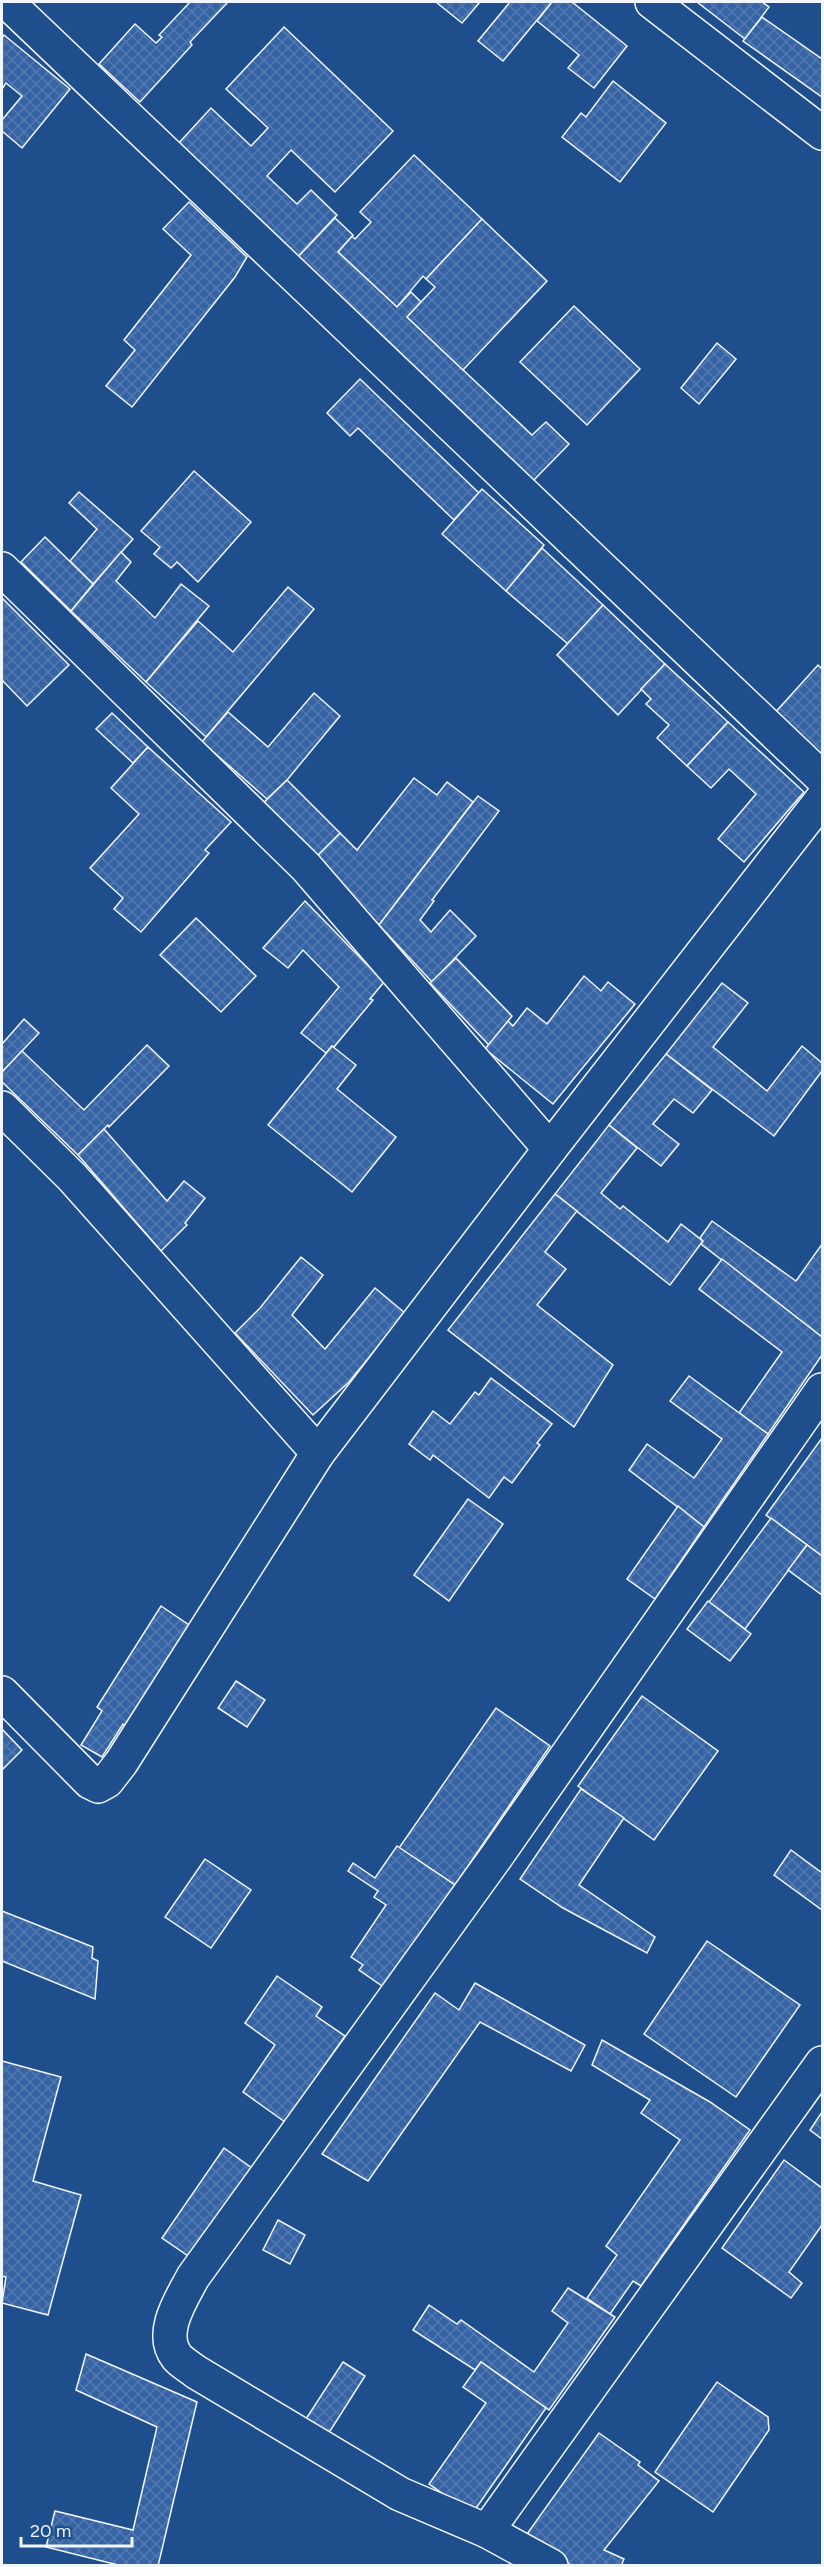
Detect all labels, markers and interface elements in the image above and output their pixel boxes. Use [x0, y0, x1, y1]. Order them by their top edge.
scale bar [21, 2510, 132, 2548]
text: 20 m [30, 2520, 71, 2542]

